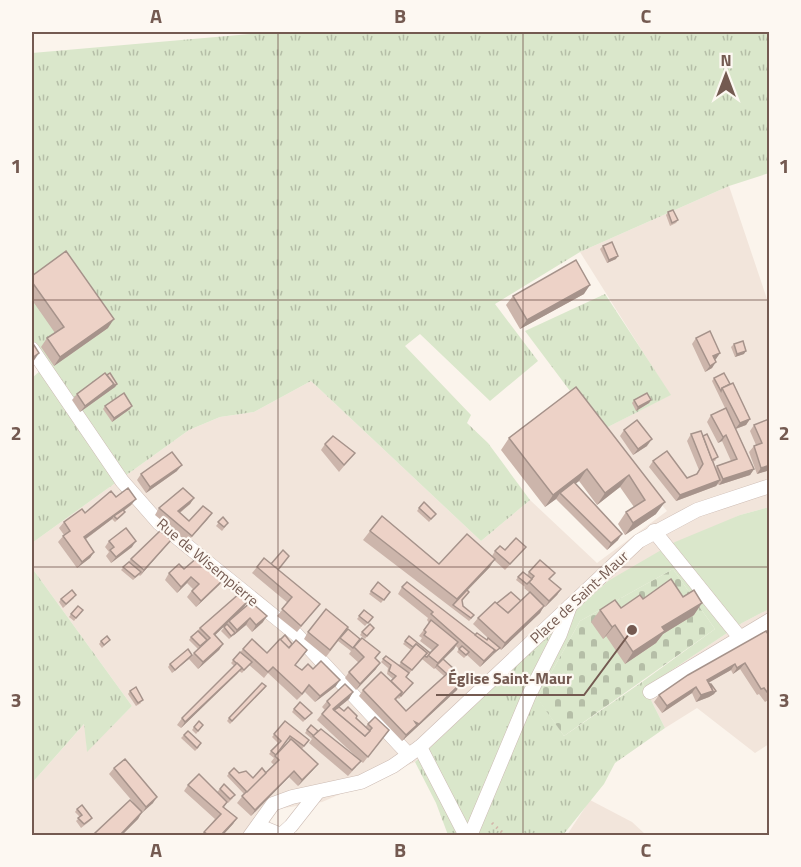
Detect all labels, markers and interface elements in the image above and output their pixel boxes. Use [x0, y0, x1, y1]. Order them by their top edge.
text: A [150, 0, 162, 31]
text: B [394, 0, 406, 31]
text: C [641, 0, 652, 31]
north arrow [696, 45, 756, 105]
text: N [720, 48, 732, 72]
text: 1 [10, 150, 22, 181]
text: 1 [778, 150, 790, 181]
text: 2 [10, 417, 22, 448]
text: 2 [778, 417, 790, 448]
street label: Rue de Wisempierre [152, 512, 264, 612]
street label: Place de Saint-Maur [524, 545, 634, 649]
callout: Église Saint-Maur [436, 661, 584, 695]
text: Église Saint-Maur [448, 666, 572, 690]
text: 3 [10, 684, 22, 715]
text: 3 [778, 684, 790, 715]
text: A [150, 834, 162, 865]
text: B [394, 834, 406, 865]
text: C [641, 834, 652, 865]

